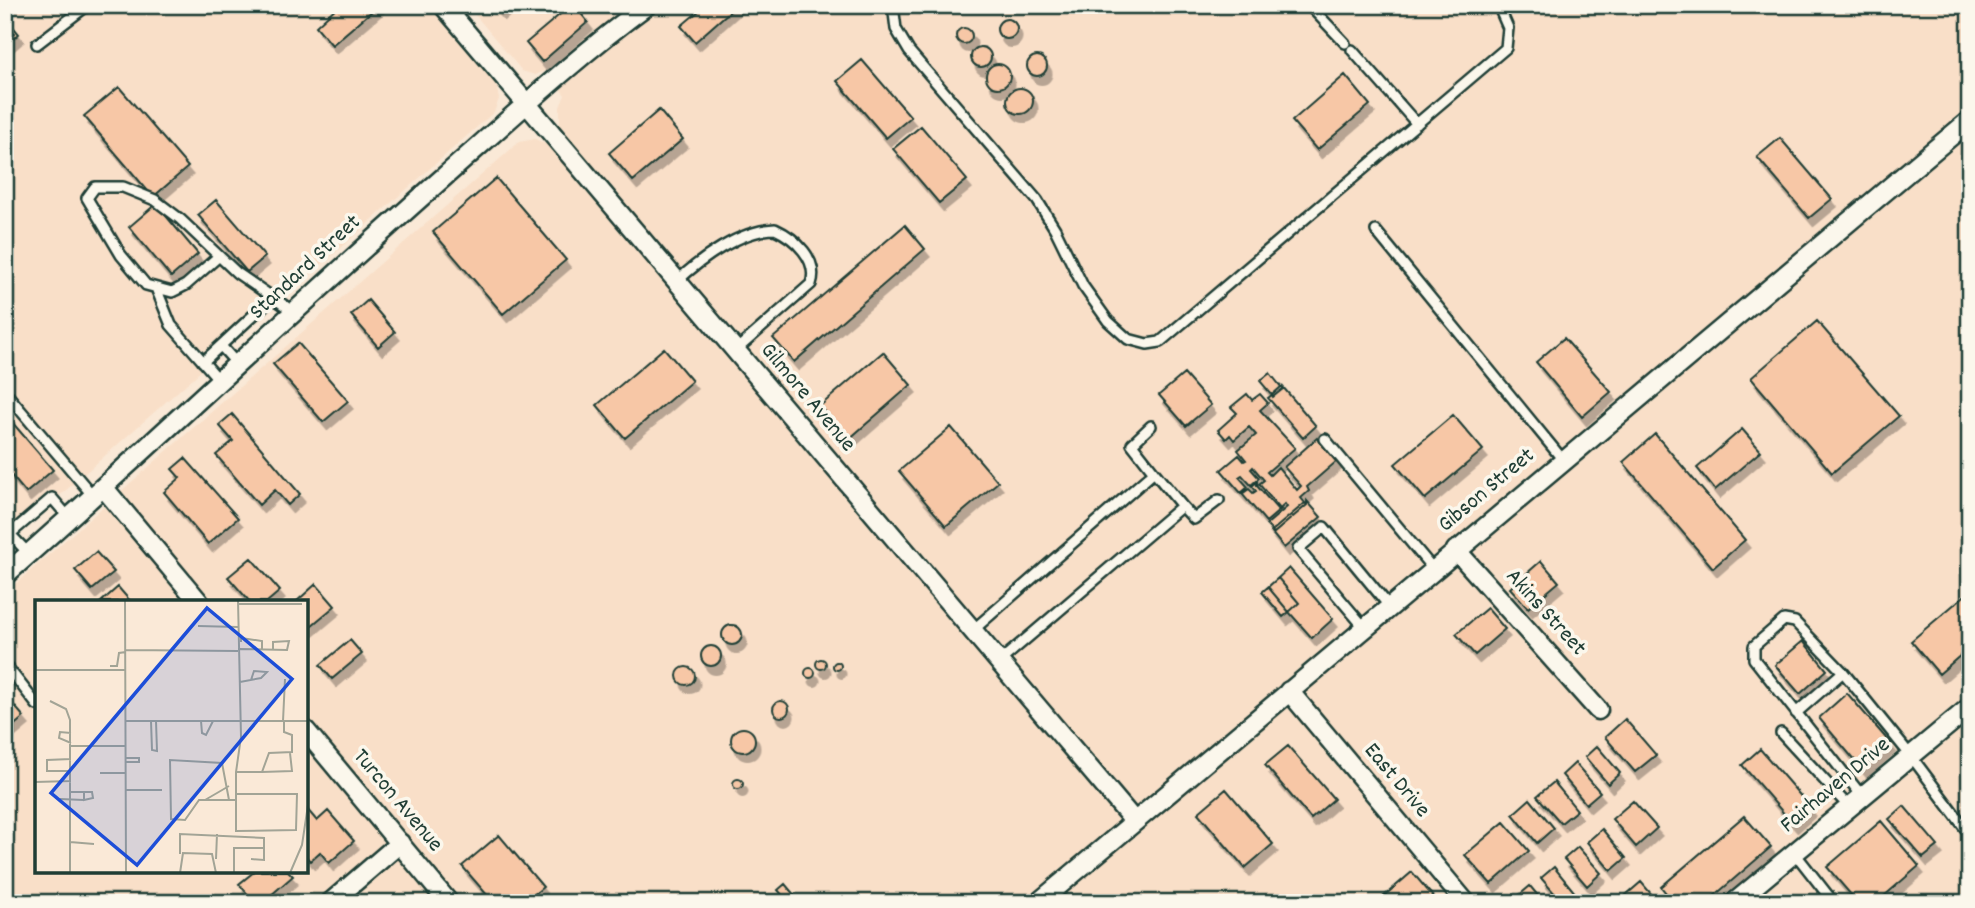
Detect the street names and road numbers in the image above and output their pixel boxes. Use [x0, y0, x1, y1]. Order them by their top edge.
street label: Standard Street [243, 207, 369, 329]
street label: Gilmore Avenue [751, 336, 863, 460]
street label: Gibson Street [1431, 441, 1543, 541]
street label: Akins Street [1497, 562, 1593, 664]
street label: Fairhaven Drive [1774, 730, 1898, 842]
street label: East Drive [1355, 736, 1437, 826]
street label: Turcon Avenue [344, 742, 450, 860]

